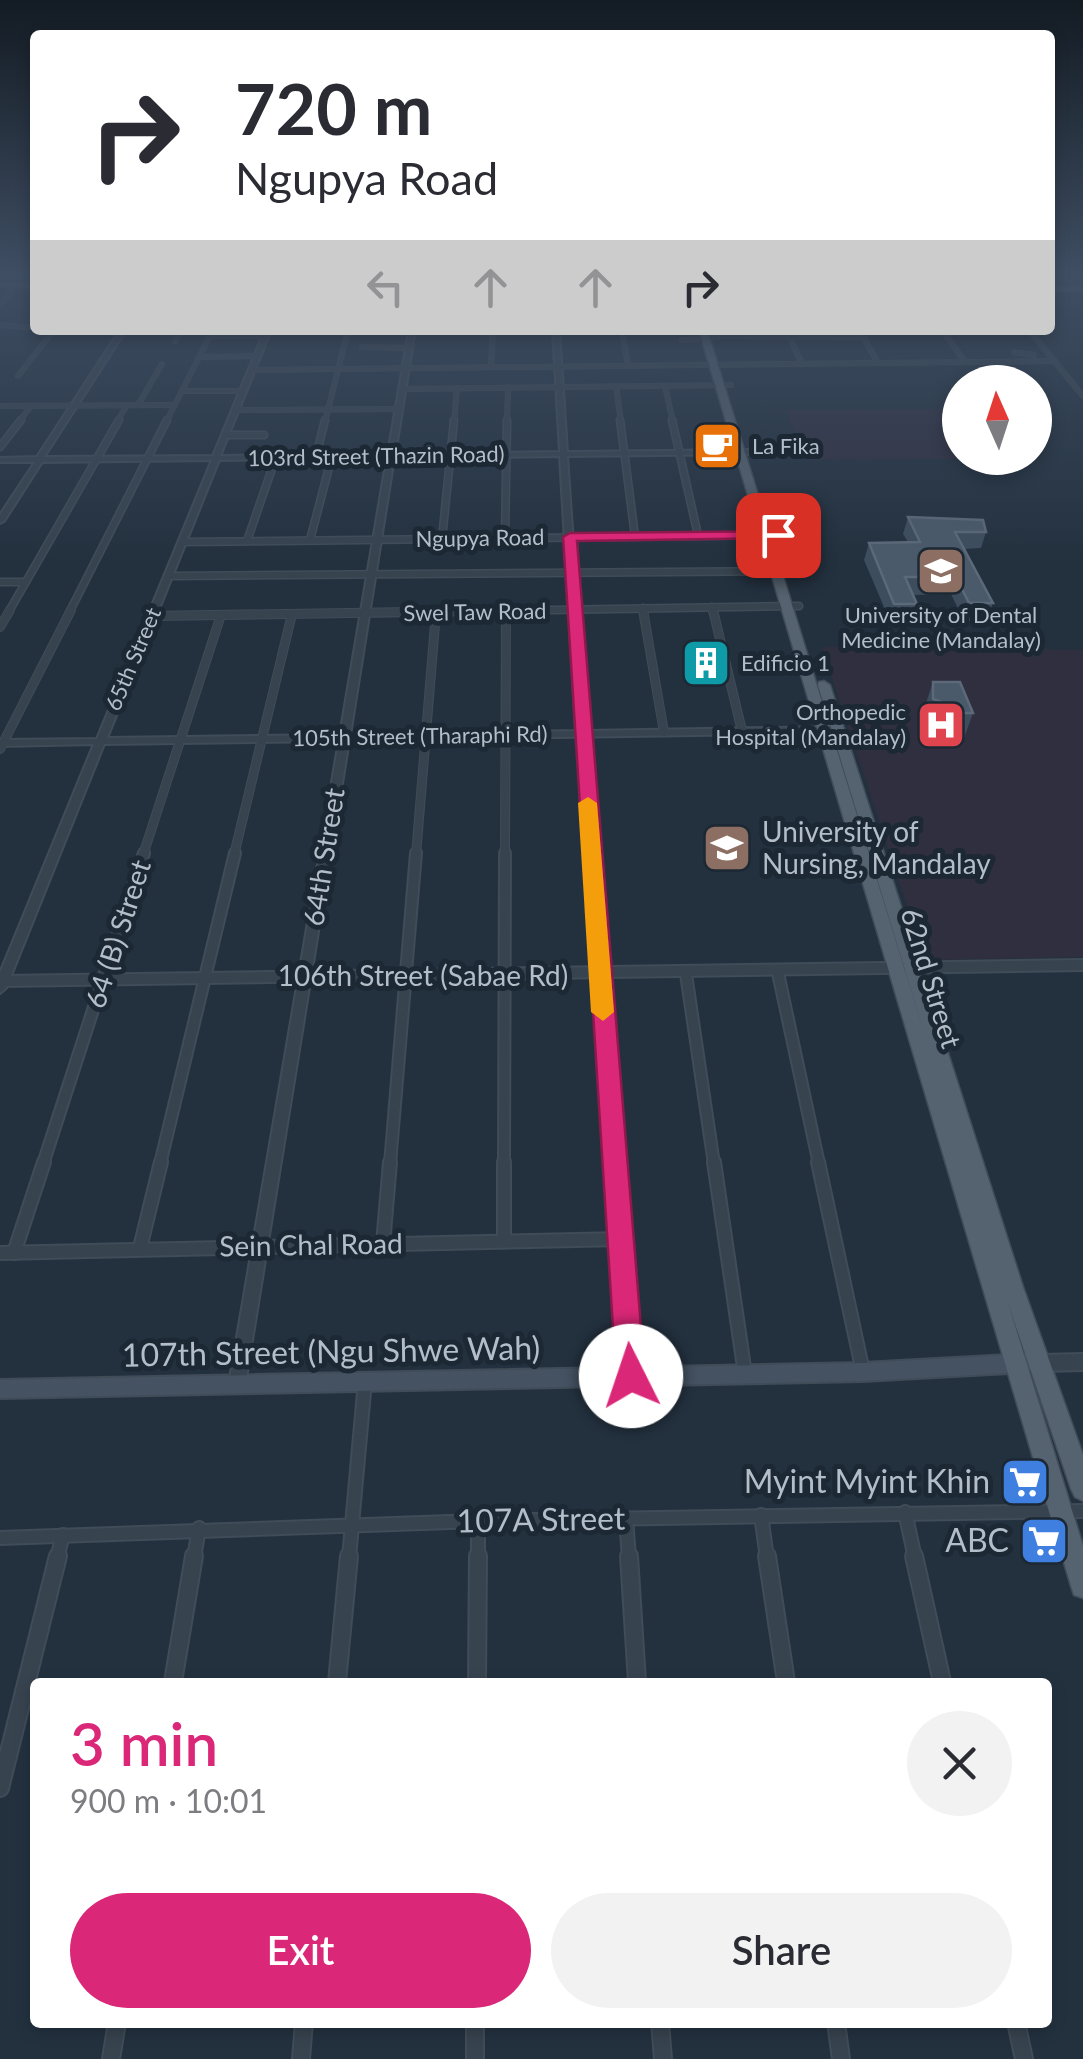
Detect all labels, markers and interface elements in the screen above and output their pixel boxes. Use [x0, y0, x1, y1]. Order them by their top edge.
text: 720 m [235, 66, 432, 150]
icon: right [70, 70, 200, 200]
text: Ngupya Road [235, 151, 498, 205]
icon: left [358, 260, 413, 315]
icon: ahead [463, 260, 518, 315]
icon: ahead [568, 260, 623, 315]
icon: right [673, 260, 728, 315]
north arrow [942, 365, 1052, 475]
map controls [942, 365, 1052, 475]
cafe icon: La Fika [691, 420, 743, 472]
place label: La Fika [752, 432, 820, 459]
street label: 103rd Street (Thazin Road) [247, 440, 505, 471]
pin [736, 493, 821, 578]
icon: arrive [751, 508, 806, 563]
street label: Ngupya Road [415, 523, 545, 552]
school or university icon: University of Dental Medicine (Mandalay) [915, 545, 967, 597]
street label: Swel Taw Road [403, 597, 547, 626]
place label: University of Dental Medicine (Mandalay) [841, 601, 1041, 653]
street label: 65th Street [99, 603, 166, 714]
building icon: Edificio 1 [680, 637, 732, 689]
place label: Edificio 1 [741, 649, 830, 676]
place label: Orthopedic Hospital (Mandalay) [715, 698, 906, 750]
hospital icon: Orthopedic Hospital (Mandalay) [915, 699, 967, 751]
street label: 105th Street (Tharaphi Rd) [292, 720, 548, 751]
street label: 64th Street [295, 786, 351, 928]
place label: University of Nursing, Mandalay [762, 814, 991, 880]
school or university icon: University of Nursing, Mandalay [701, 822, 753, 874]
street label: 64 (B) Street [77, 855, 157, 1012]
street label: 62nd Street [895, 904, 969, 1052]
street label: 106th Street (Sabae Rd) [278, 958, 568, 992]
street label: Sein Chal Road [219, 1225, 403, 1263]
position arrow [579, 1324, 683, 1428]
street label: 107th Street (Ngu Shwe Wah) [122, 1327, 540, 1374]
supermarket icon: Myint Myint Khin [999, 1456, 1051, 1508]
place label: Myint Myint Khin [744, 1461, 990, 1500]
street label: 107A Street [456, 1498, 626, 1539]
supermarket icon: ABC [1018, 1515, 1070, 1567]
place label: ABC [945, 1520, 1009, 1559]
text: 3 min [70, 1707, 218, 1779]
button: close [907, 1711, 1012, 1816]
text: 900 m · 10:01 [70, 1781, 267, 1820]
button: Exit [70, 1893, 531, 2008]
button: Share [551, 1893, 1012, 2008]

